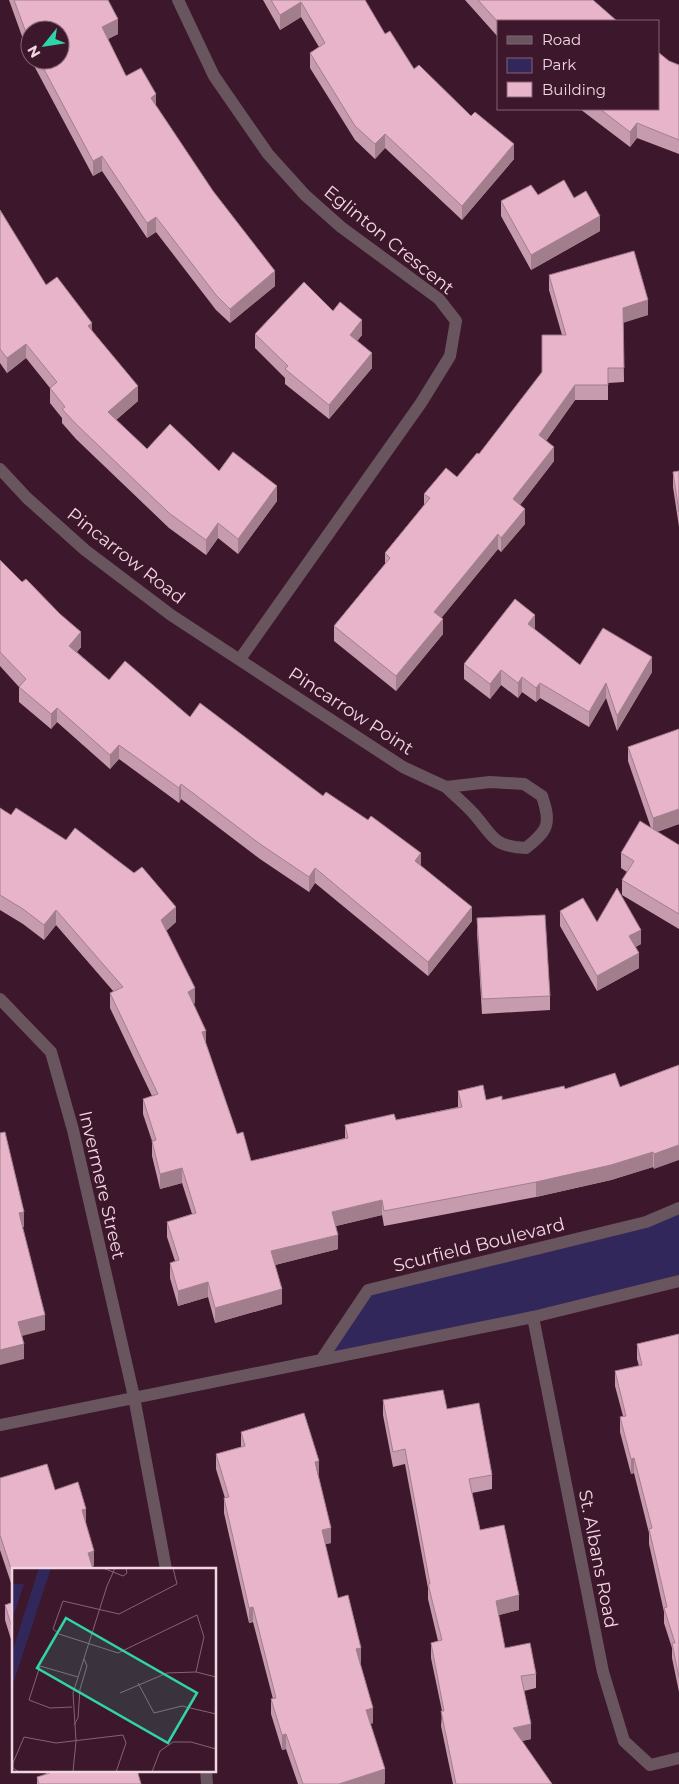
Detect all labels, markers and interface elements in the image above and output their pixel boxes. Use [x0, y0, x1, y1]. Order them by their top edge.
north arrow [20, 20, 70, 70]
legend [497, 20, 659, 110]
text: Road [542, 30, 581, 49]
text: N [23, 42, 44, 61]
text: Park [542, 55, 576, 74]
text: Building [542, 80, 606, 99]
street label: Eglinton Crescent [320, 181, 458, 299]
street label: Pincarrow Road [63, 503, 189, 609]
street label: Pincarrow Point [284, 662, 418, 760]
street label: Invermere Street [74, 1109, 130, 1261]
street label: Scurfield Boulevard [391, 1213, 567, 1277]
street label: St. Albans Road [574, 1488, 622, 1630]
inset map [12, 1568, 216, 1772]

